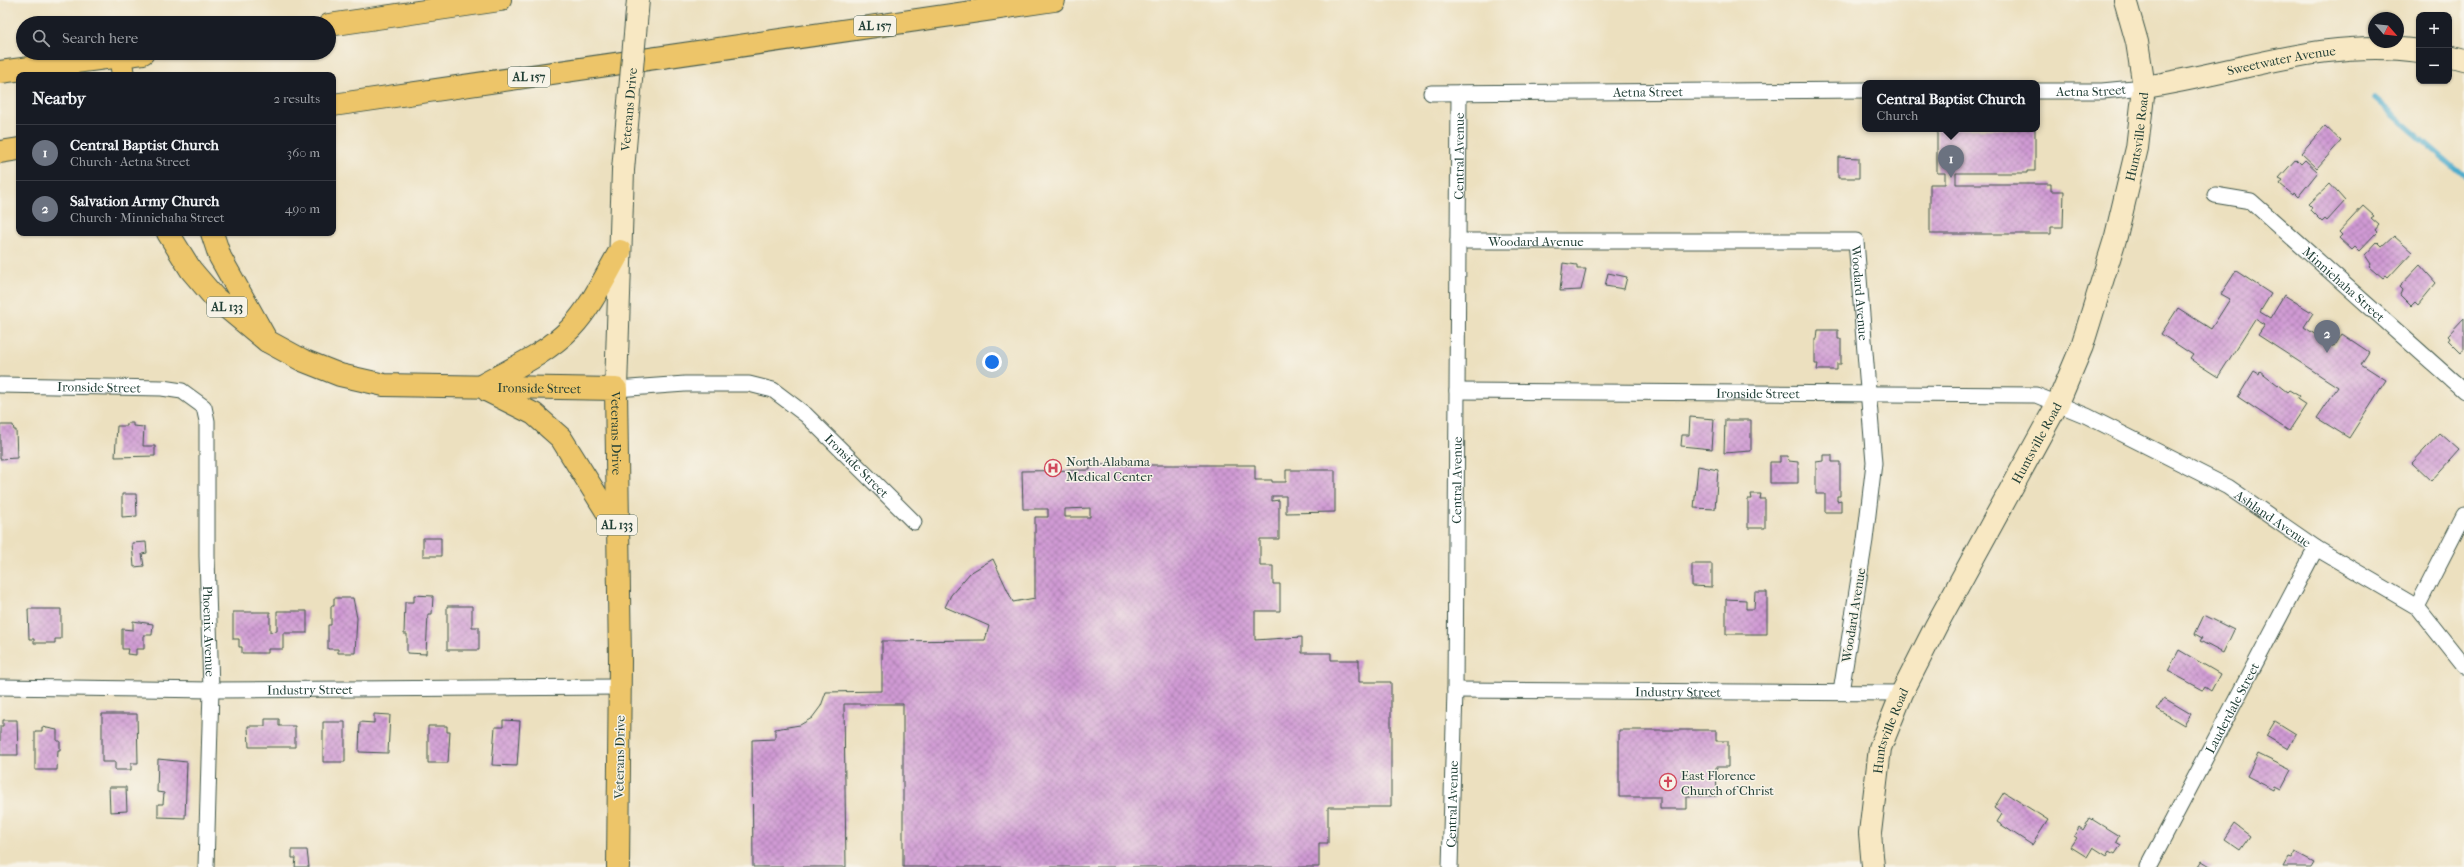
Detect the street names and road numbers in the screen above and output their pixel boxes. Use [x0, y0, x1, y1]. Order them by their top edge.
road number: AL 157 [854, 16, 896, 36]
street label: Sweetwater Avenue [2226, 43, 2337, 78]
street label: Veterans Drive [618, 66, 640, 153]
road number: AL 157 [508, 67, 550, 87]
street label: Aetna Street [2055, 82, 2127, 99]
street label: Aetna Street [1612, 84, 1684, 100]
street label: Huntsville Road [2122, 90, 2151, 183]
street label: Central Avenue [1451, 112, 1467, 200]
street label: Woodard Avenue [1487, 234, 1584, 249]
street label: Woodard Avenue [1848, 244, 1871, 342]
street label: Minniehaha Street [2299, 244, 2388, 325]
road number: AL 133 [207, 297, 247, 317]
street label: Ironside Street [57, 379, 141, 396]
street label: Ironside Street [497, 380, 582, 396]
street label: Ironside Street [1716, 386, 1800, 401]
street label: Veterans Drive [608, 390, 624, 476]
street label: Huntsville Road [2009, 399, 2065, 486]
street label: Ironside Street [822, 431, 892, 501]
street label: Central Avenue [1449, 436, 1465, 524]
street label: Ashland Avenue [2231, 486, 2314, 551]
road number: AL 133 [597, 515, 637, 535]
street label: Woodard Avenue [1838, 566, 1868, 664]
street label: Phoenix Avenue [200, 585, 218, 678]
street label: Lauderdale Street [2202, 660, 2262, 756]
street label: Industry Street [267, 682, 353, 698]
street label: Industry Street [1635, 684, 1721, 700]
street label: Huntsville Road [1870, 684, 1912, 775]
street label: Veterans Drive [611, 714, 628, 800]
street label: Central Avenue [1444, 760, 1461, 848]

